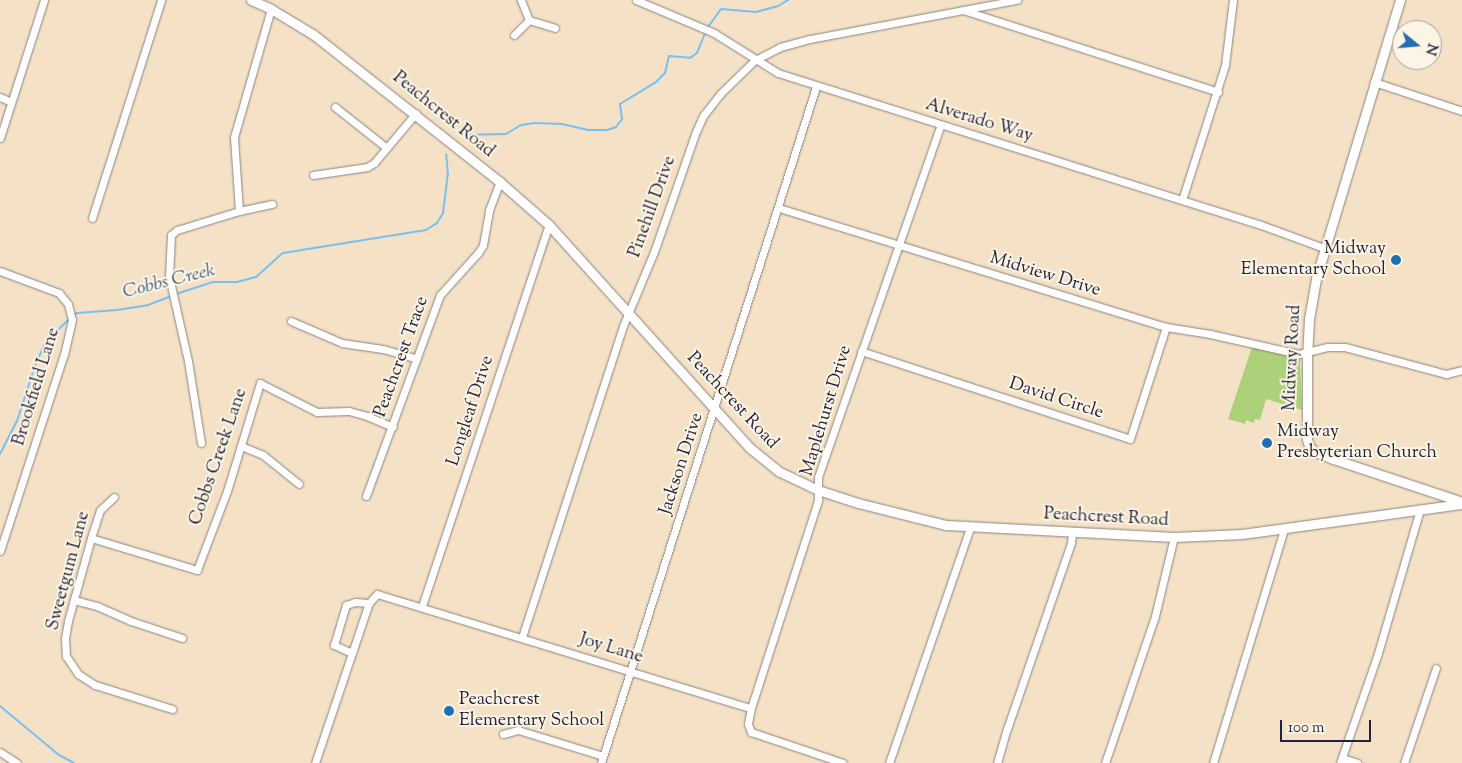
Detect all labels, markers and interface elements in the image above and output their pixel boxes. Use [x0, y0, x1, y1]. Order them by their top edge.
north arrow [1392, 20, 1442, 70]
text: N [1419, 41, 1442, 57]
street label: Peachcrest Road [388, 67, 498, 163]
street label: Alverado Way [923, 94, 1035, 148]
street label: Pinehill Drive [625, 153, 681, 261]
place label: Midway Elementary School [1241, 239, 1386, 282]
street label: Midview Drive [987, 248, 1103, 302]
marker: Midway Elementary School [1390, 254, 1402, 266]
water label: Cobbs Creek [121, 260, 217, 304]
street label: Peachcrest Trace [370, 294, 434, 420]
street label: Midway Road [1279, 304, 1307, 412]
street label: Brookfield Lane [9, 325, 65, 449]
street label: Maplehurst Drive [797, 343, 857, 479]
street label: Peachcrest Road [681, 348, 783, 454]
street label: Longleaf Drive [443, 353, 499, 469]
street label: David Circle [1006, 374, 1106, 424]
street label: Cobbs Creek Lane [185, 386, 253, 528]
street label: Jackson Drive [655, 410, 709, 518]
place label: Midway Presbyterian Church [1277, 422, 1437, 464]
marker: Midway Presbyterian Church [1261, 437, 1273, 449]
street label: Peachcrest Road [1043, 504, 1169, 532]
street label: Sweetgum Lane [43, 509, 95, 633]
street label: Joy Lane [577, 629, 645, 669]
place label: Peachcrest Elementary School [459, 690, 604, 732]
marker: Peachcrest Elementary School [443, 705, 455, 717]
scale bar [1282, 710, 1373, 742]
text: 100 m [1288, 718, 1324, 739]

